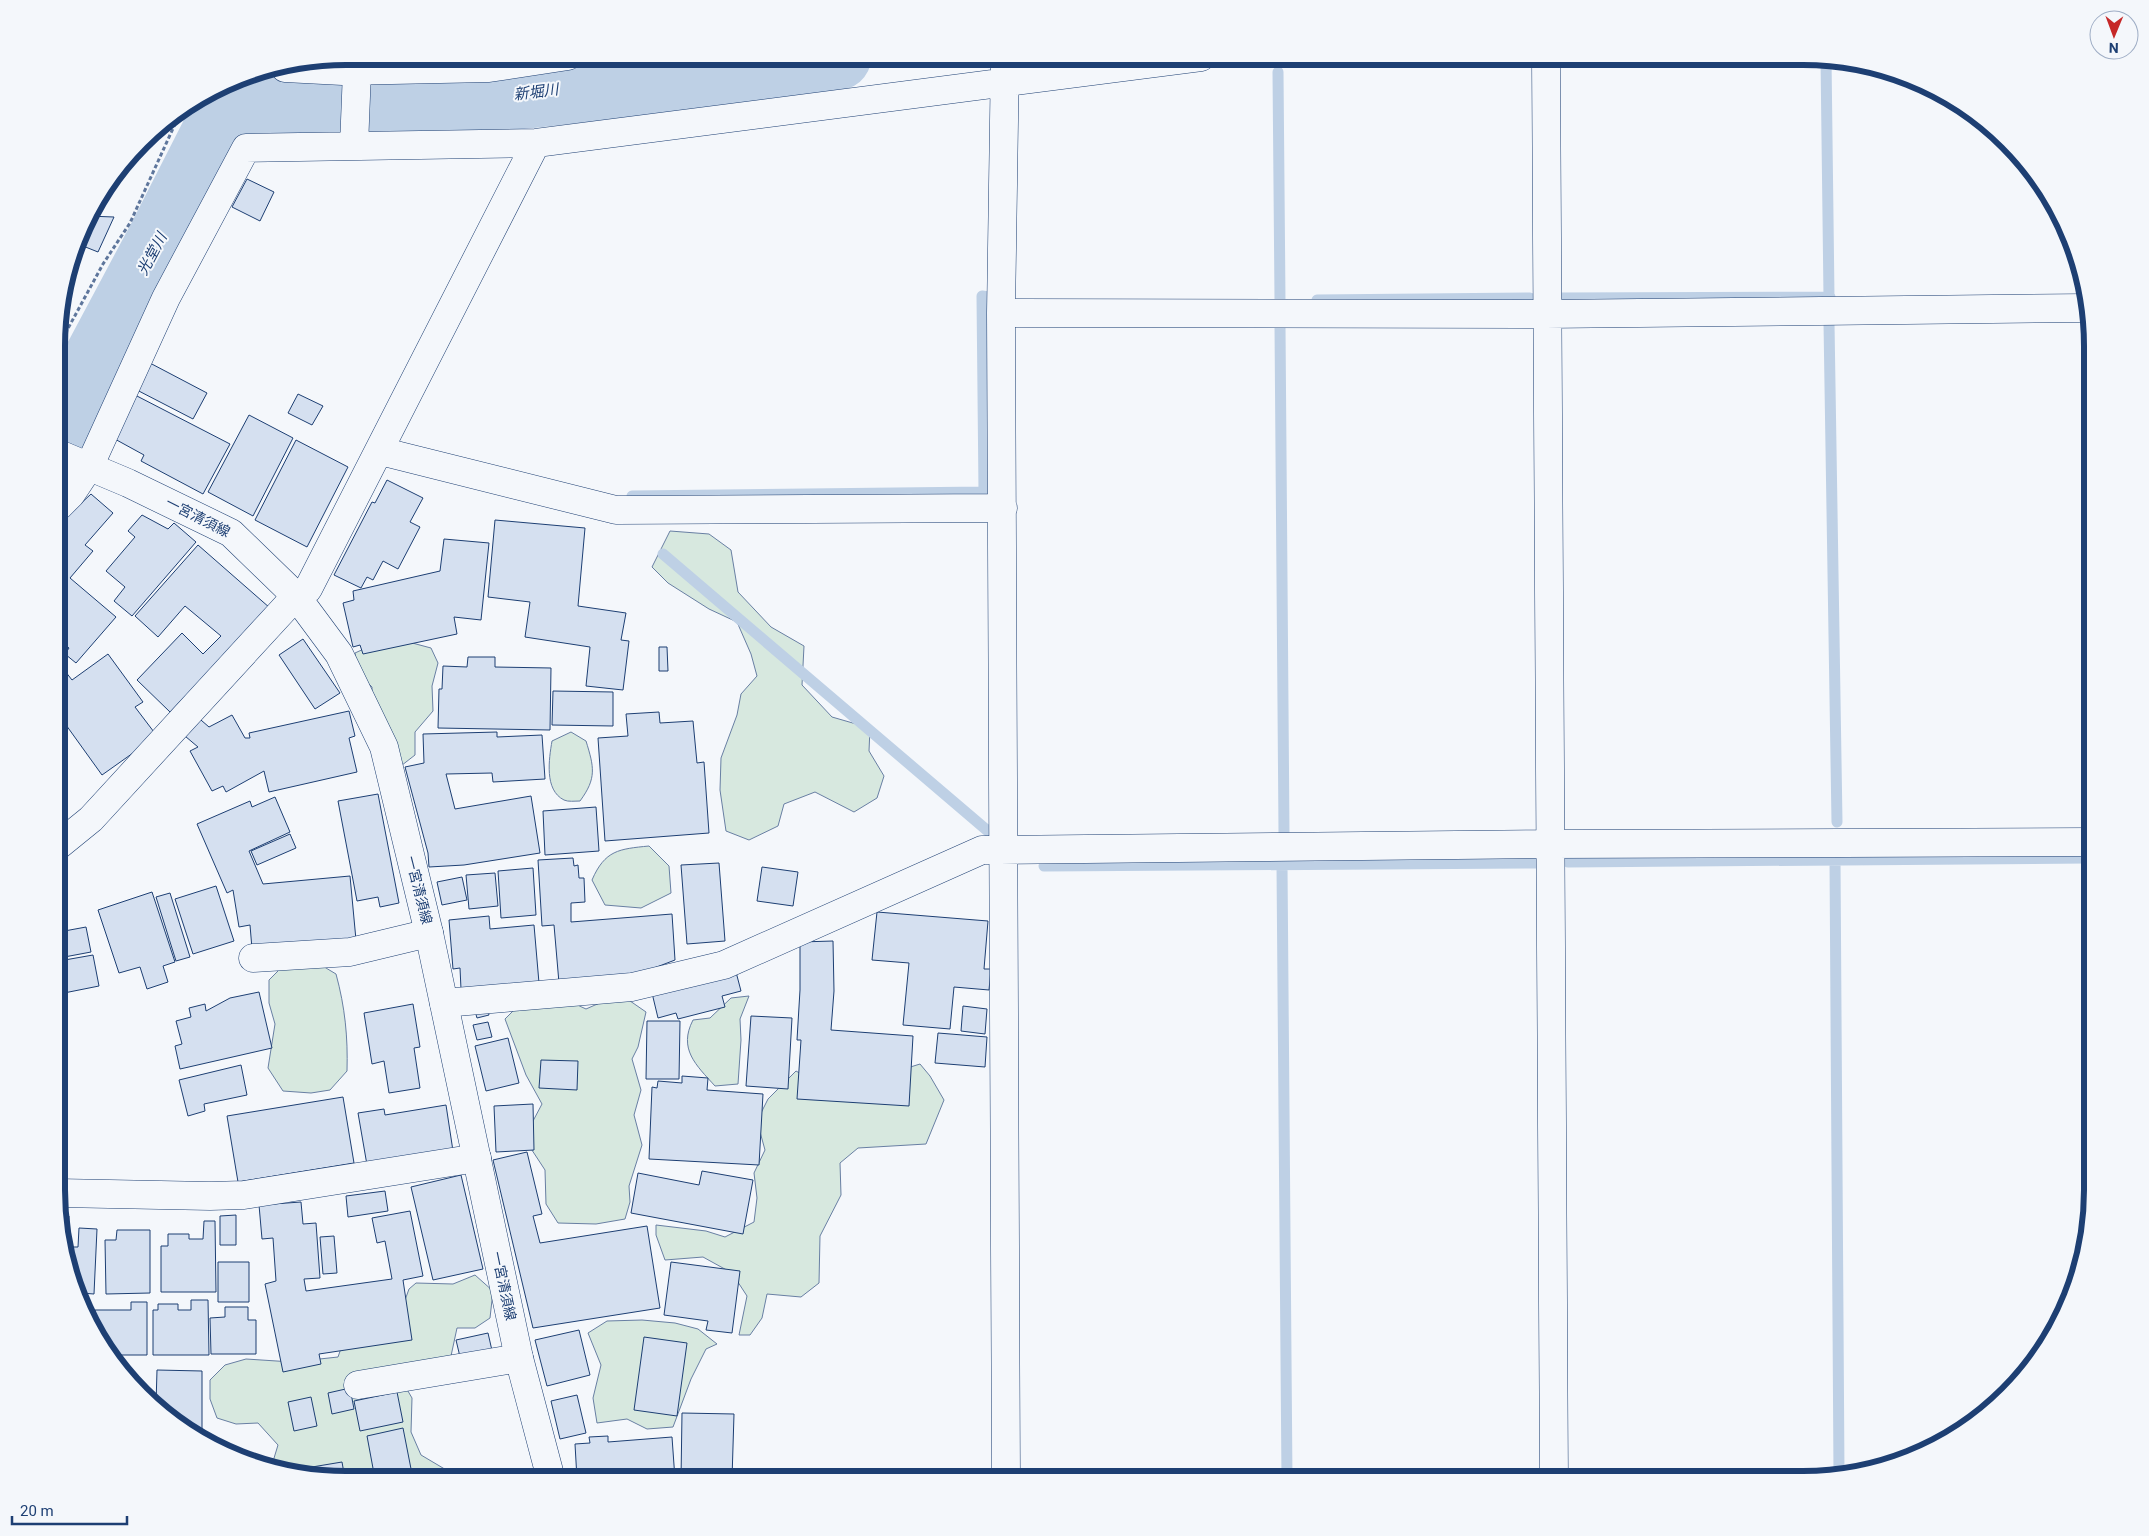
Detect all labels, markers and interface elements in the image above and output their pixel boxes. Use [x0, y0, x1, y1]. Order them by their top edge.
north arrow [2089, 10, 2139, 60]
text: N [2109, 40, 2119, 56]
water label: 新堀川 [513, 80, 561, 104]
water label: 光堂川 [133, 228, 171, 278]
street label: 一宮清須線 [163, 494, 233, 540]
street label: 一宮清須線 [403, 854, 435, 926]
street label: 一宮清須線 [489, 1250, 519, 1322]
scale bar [12, 1494, 128, 1526]
text: 20 m [20, 1502, 54, 1520]

